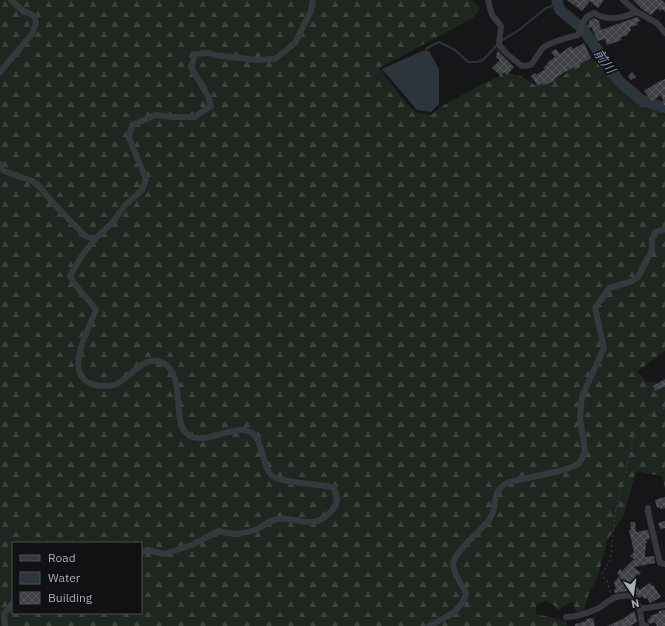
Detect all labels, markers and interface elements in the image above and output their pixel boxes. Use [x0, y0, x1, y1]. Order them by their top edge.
water label: 前川 [590, 46, 620, 78]
legend [12, 542, 142, 614]
text: Road [48, 550, 76, 565]
text: Water [48, 570, 81, 585]
north arrow [613, 574, 653, 614]
text: Building [48, 590, 93, 605]
text: N [630, 596, 641, 611]

